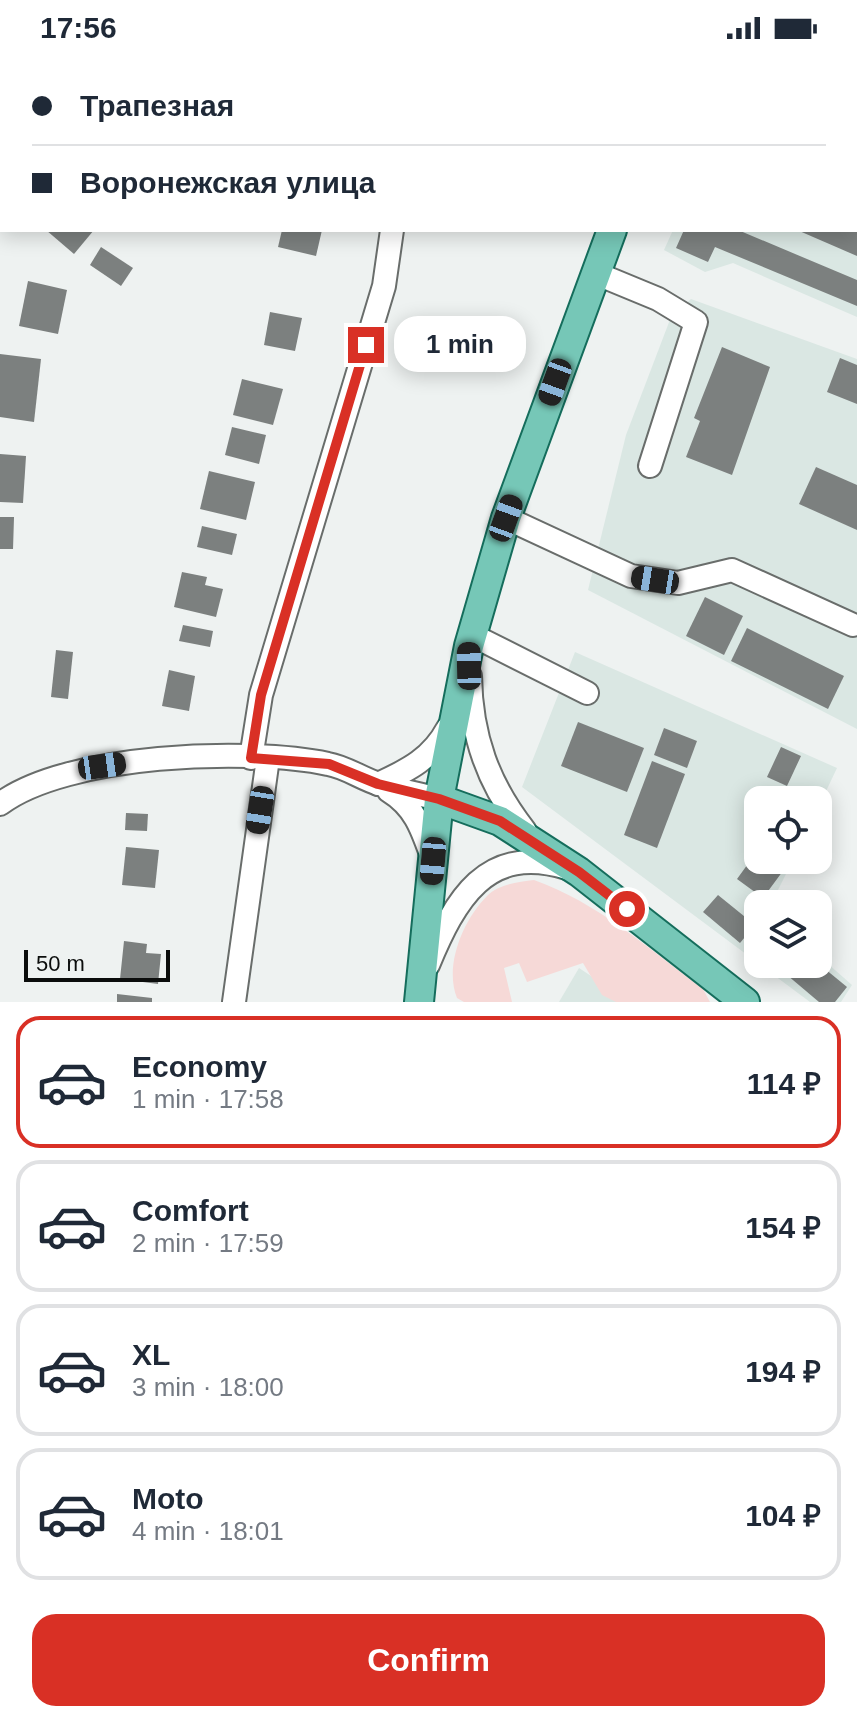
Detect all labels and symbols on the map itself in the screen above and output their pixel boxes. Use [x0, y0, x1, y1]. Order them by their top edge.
callout: 1 min [394, 317, 526, 373]
route end [348, 327, 384, 363]
car [536, 355, 574, 409]
car [487, 491, 525, 545]
car [629, 564, 681, 596]
car [457, 642, 481, 690]
car [77, 751, 127, 781]
car [244, 784, 276, 836]
car [419, 836, 447, 886]
route start [609, 891, 645, 927]
scale bar [24, 946, 170, 982]

